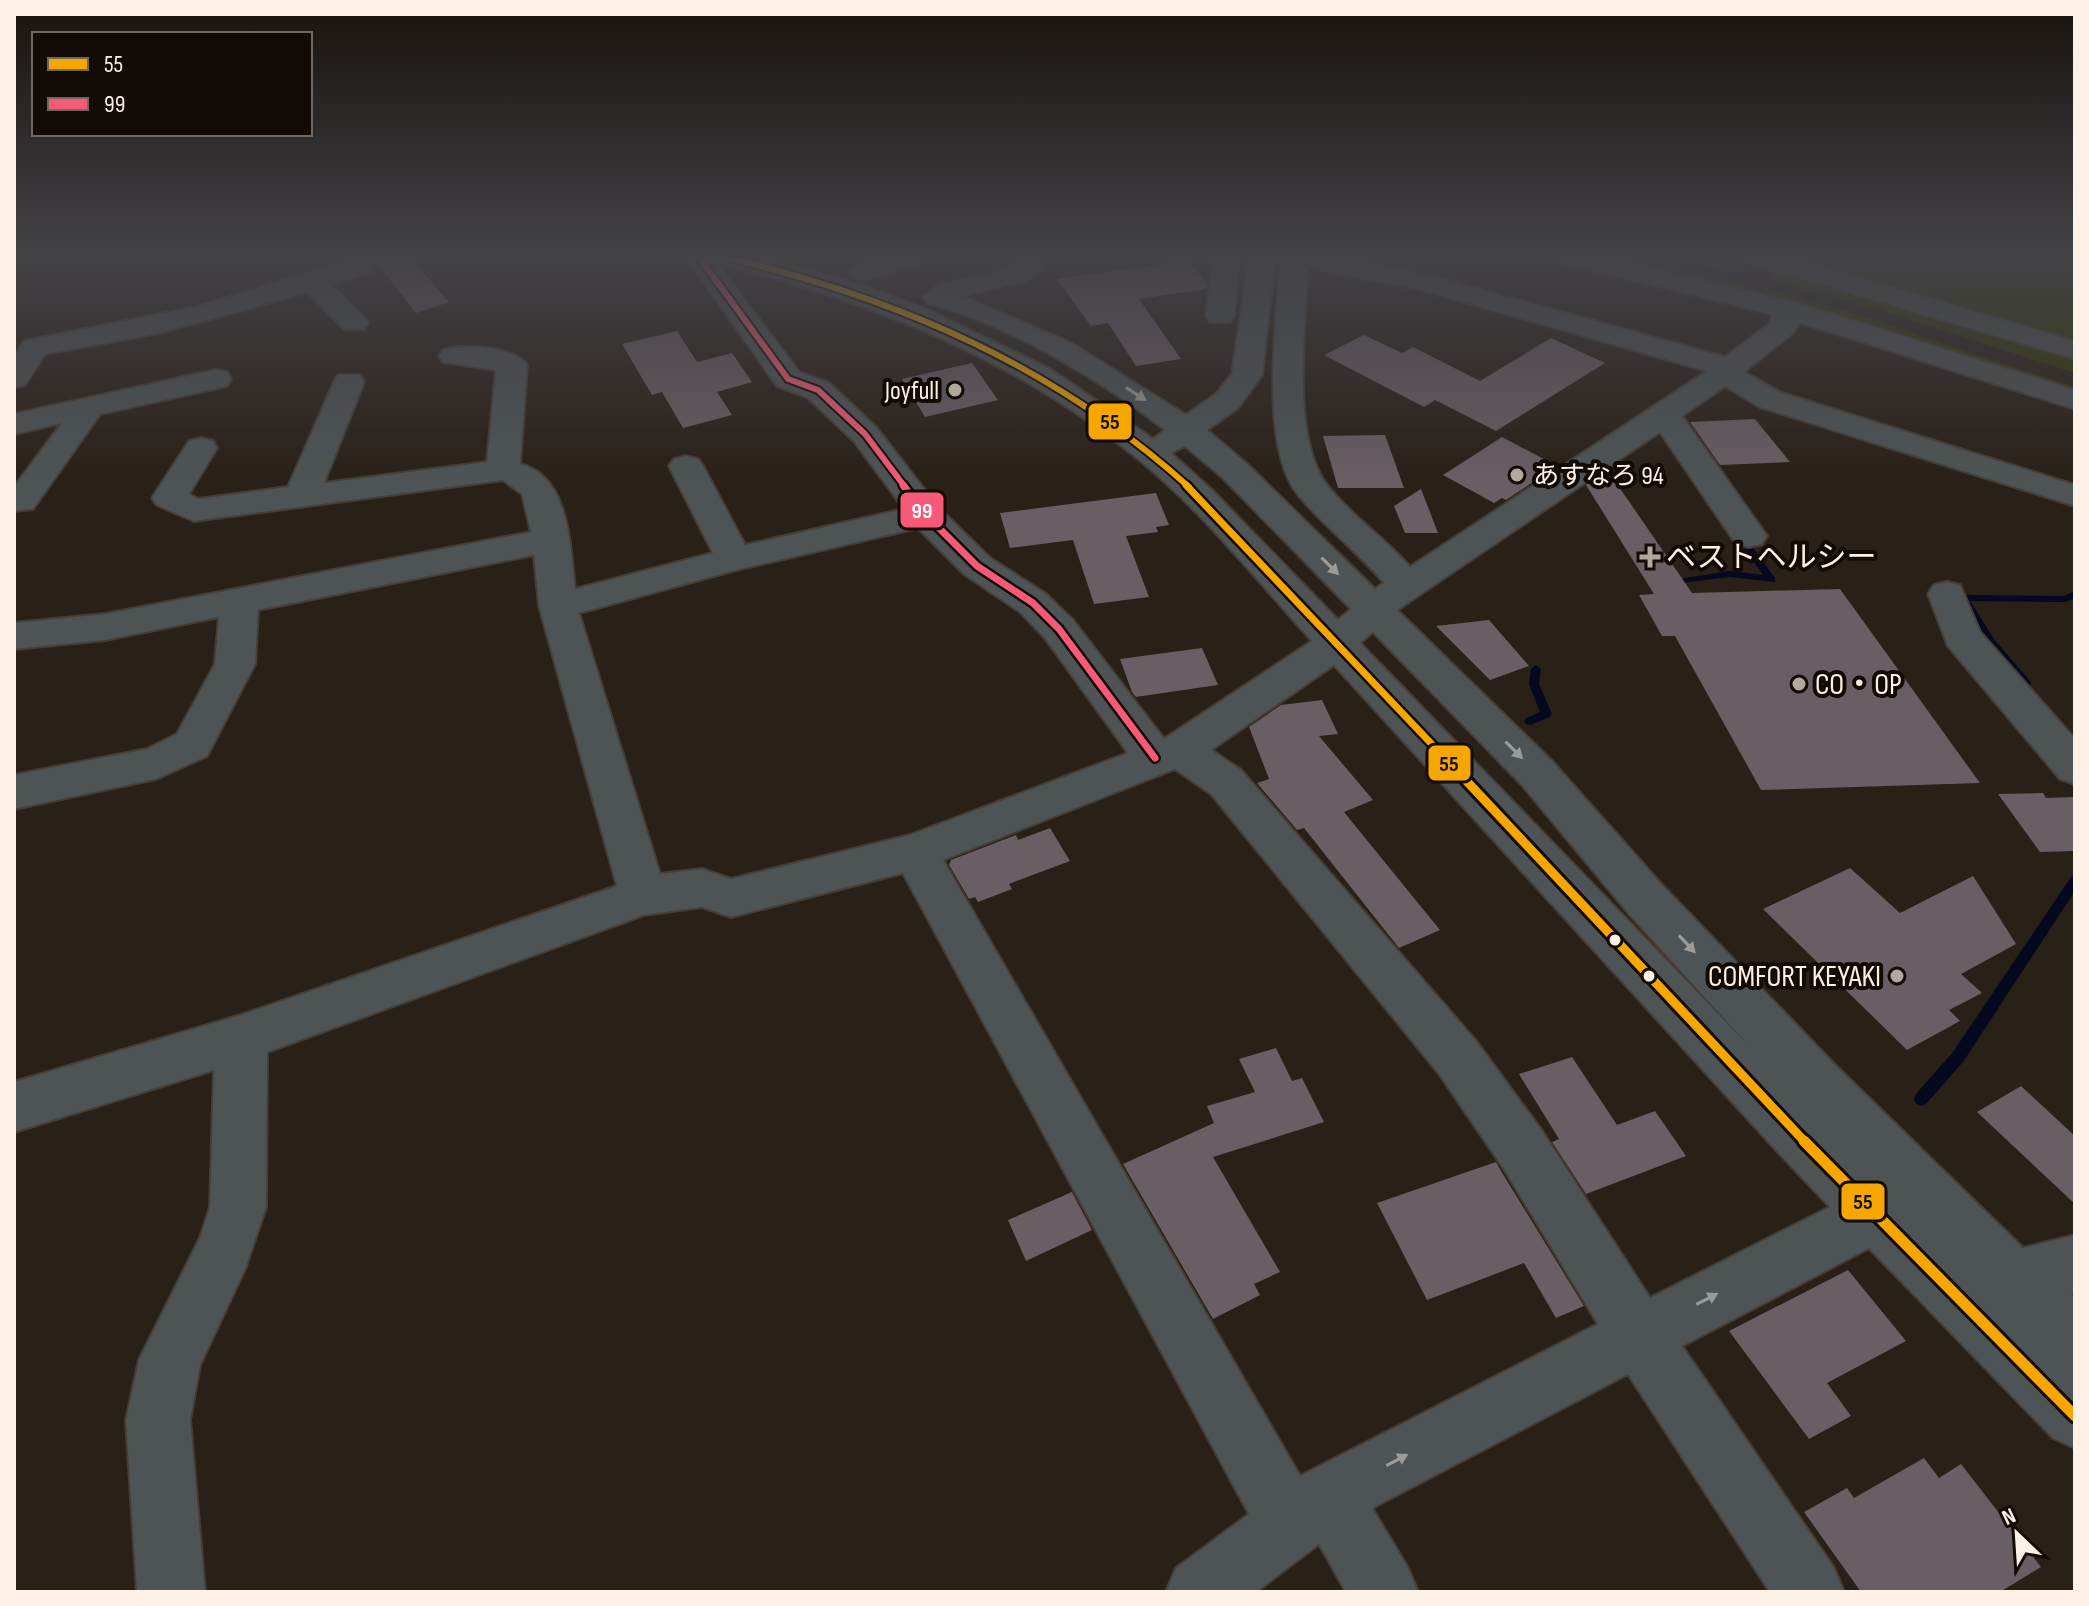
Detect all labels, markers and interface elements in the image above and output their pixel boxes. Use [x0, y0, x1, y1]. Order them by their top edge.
legend [32, 32, 312, 136]
text: 55 [104, 50, 123, 79]
text: 99 [104, 90, 125, 119]
place label: Joyfull [884, 376, 939, 407]
marker: Joyfull [946, 381, 964, 399]
one-way arrow [1125, 387, 1147, 401]
line badge: 55 [1087, 402, 1133, 441]
text: 55 [1100, 409, 1120, 436]
place label: あすなろ 94 [1533, 461, 1664, 492]
marker: あすなろ 94 [1508, 466, 1526, 484]
line badge: 99 [899, 491, 945, 529]
text: 99 [912, 498, 932, 525]
place label: ベストヘルシー [1666, 540, 1877, 576]
marker: ベストヘルシー [1641, 548, 1659, 566]
one-way arrow [1320, 556, 1339, 575]
place label: CO・OP [1815, 667, 1902, 703]
marker: CO・OP [1790, 675, 1808, 693]
one-way arrow [1504, 740, 1523, 759]
line badge: 55 [1427, 744, 1472, 782]
text: 55 [1439, 751, 1459, 778]
unlabelled marker [1607, 932, 1623, 948]
one-way arrow [1677, 934, 1695, 953]
place label: COMFORT KEYAKI [1708, 959, 1881, 995]
marker: COMFORT KEYAKI [1888, 967, 1906, 985]
unlabelled marker [1641, 968, 1657, 984]
line badge: 55 [1840, 1182, 1886, 1221]
text: 55 [1853, 1189, 1873, 1216]
one-way arrow [1696, 1292, 1719, 1305]
one-way arrow [1385, 1453, 1408, 1466]
north arrow [1977, 1494, 2057, 1574]
text: N [1998, 1503, 2020, 1532]

